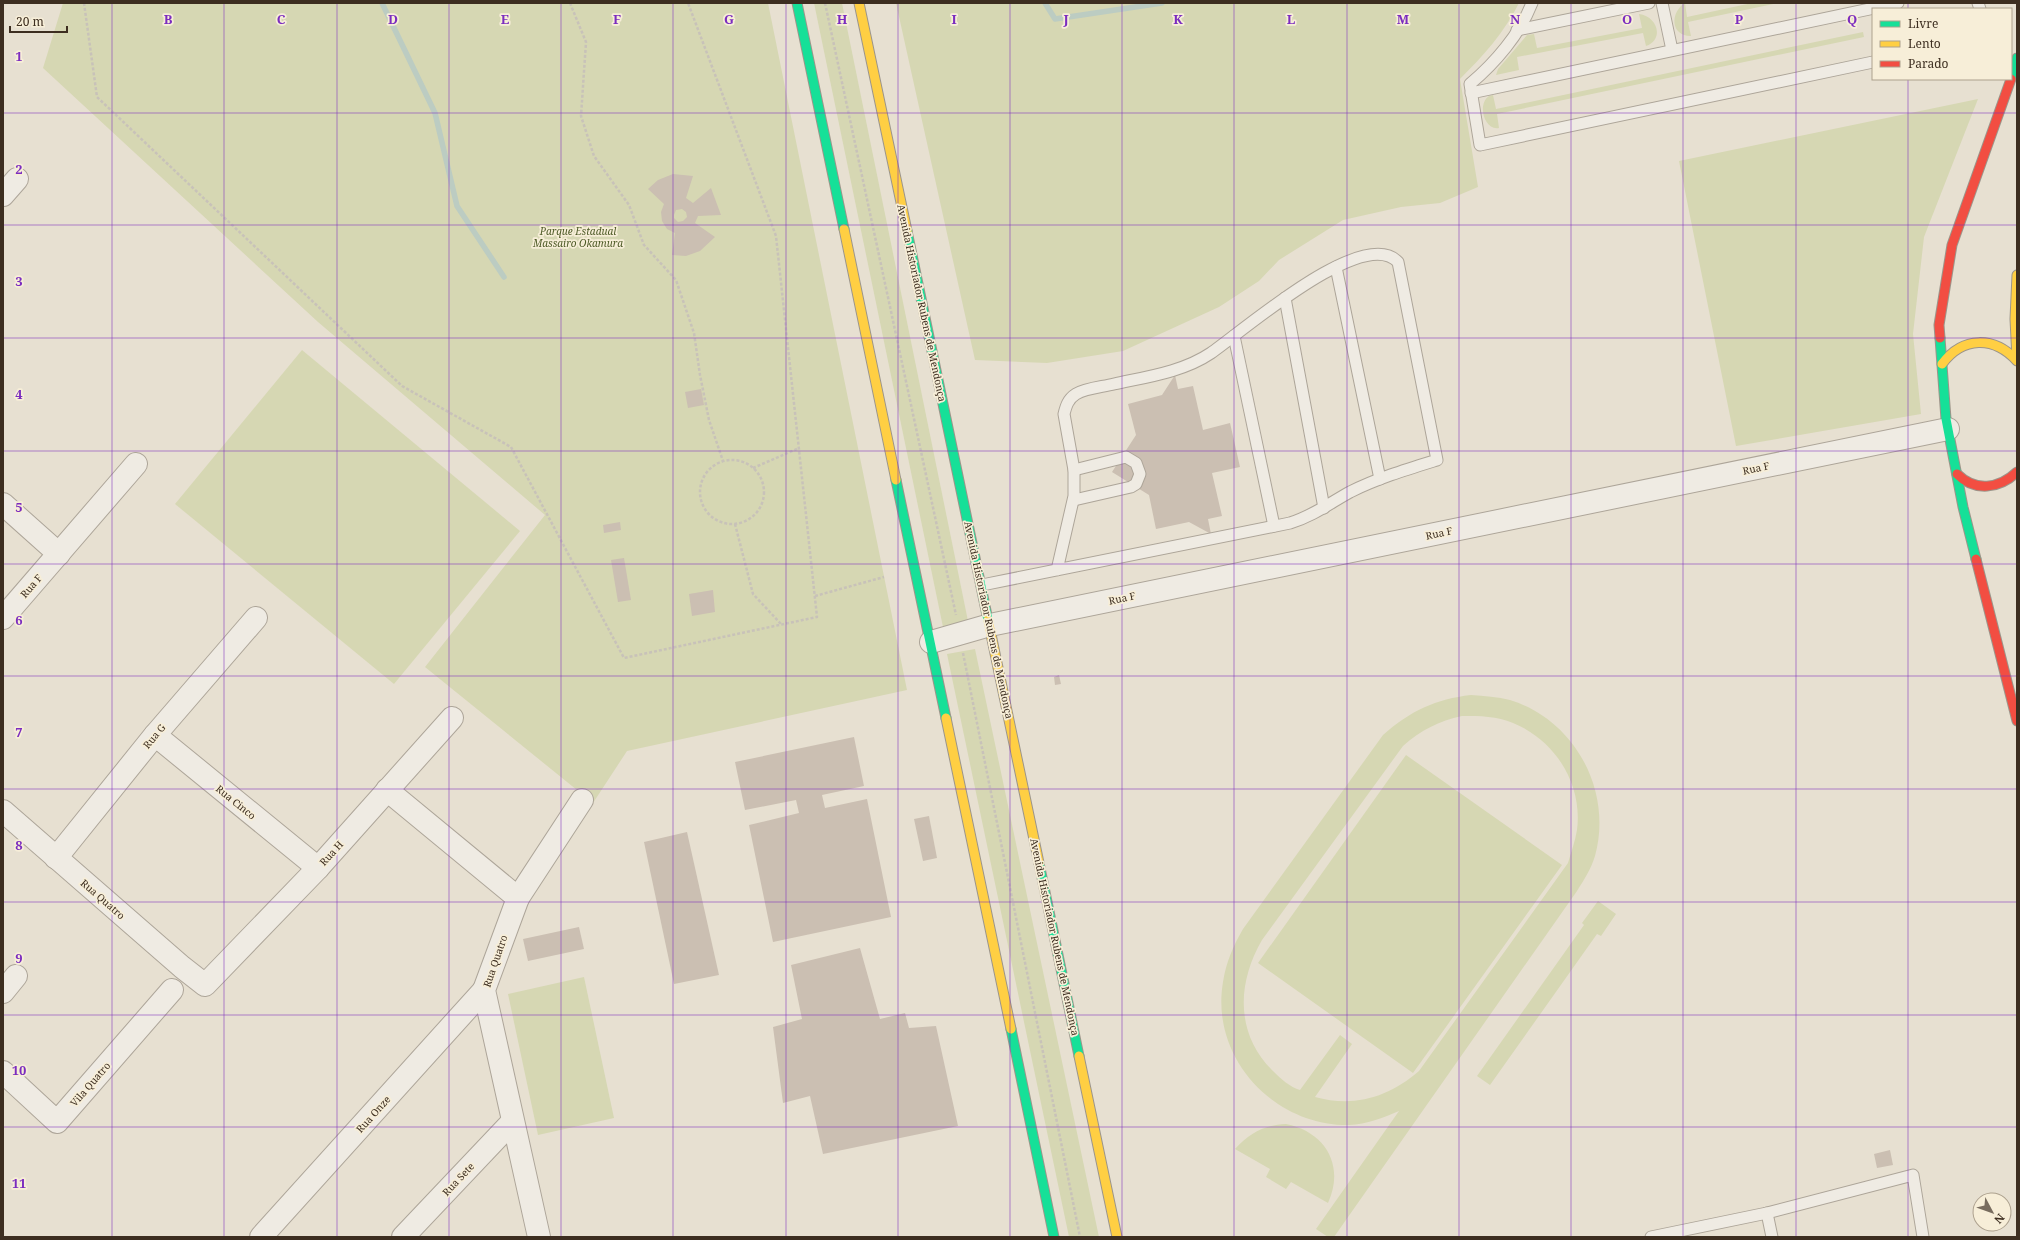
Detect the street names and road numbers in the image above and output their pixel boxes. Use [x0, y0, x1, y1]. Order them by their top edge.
street label: Avenida Historiador Rubens de Mendonça [894, 203, 950, 403]
street label: Rua F [1741, 458, 1771, 478]
street label: Avenida Historiador Rubens de Mendonça [961, 520, 1017, 720]
street label: Rua F [1424, 523, 1454, 543]
street label: Rua F [17, 571, 45, 601]
street label: Rua F [1107, 588, 1137, 608]
street label: Rua G [140, 721, 168, 751]
street label: Rua Cinco [213, 782, 259, 823]
street label: Rua H [316, 837, 346, 868]
street label: Avenida Historiador Rubens de Mendonça [1027, 837, 1083, 1037]
street label: Rua Quatro [78, 876, 128, 922]
street label: Rua Quatro [480, 933, 511, 989]
street label: Vila Quatro [67, 1059, 113, 1109]
street label: Rua Onze [353, 1092, 393, 1136]
street label: Rua Sete [439, 1159, 477, 1199]

